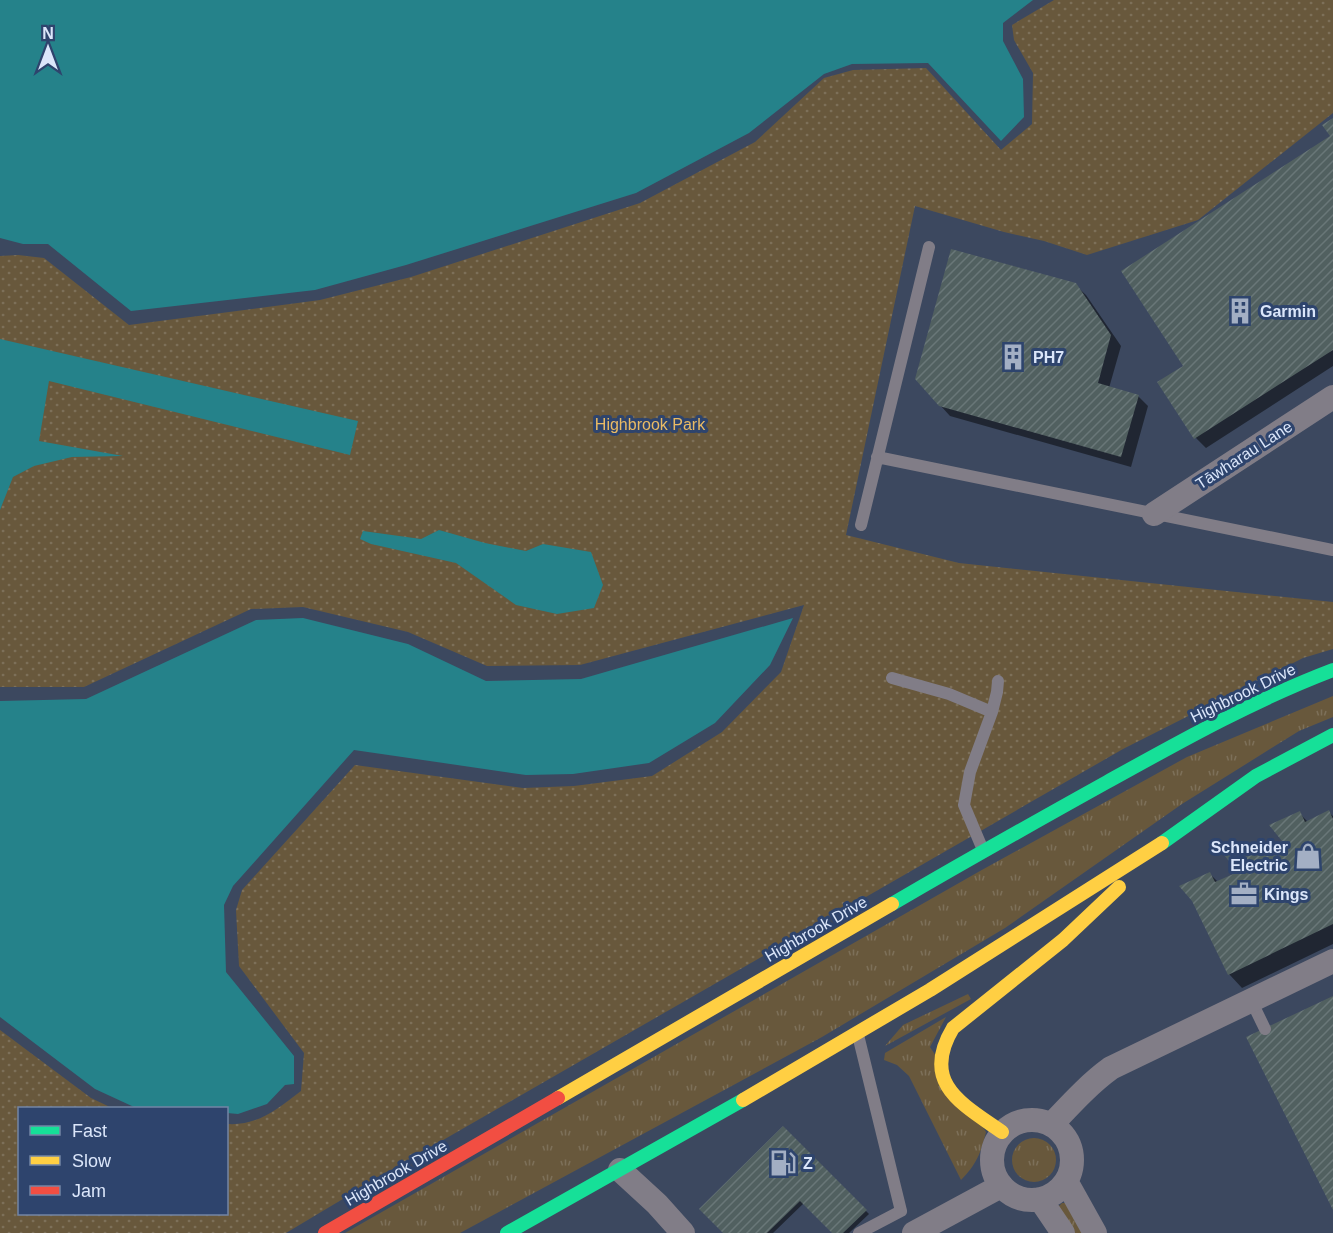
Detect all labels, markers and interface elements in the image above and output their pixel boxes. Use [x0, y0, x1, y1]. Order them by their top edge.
north arrow [18, 18, 78, 78]
text: N [42, 25, 54, 42]
building icon: Garmin [1225, 296, 1255, 326]
place label: Garmin [1260, 303, 1316, 320]
building icon: PH7 [998, 342, 1028, 372]
place label: PH7 [1033, 349, 1064, 366]
park label: Highbrook Park [595, 416, 706, 433]
street label: Tāwharau Lane [1193, 418, 1295, 492]
street label: Highbrook Drive [1188, 660, 1298, 726]
place label: Schneider Electric [1211, 839, 1288, 874]
shop icon: Schneider Electric [1293, 841, 1323, 871]
office icon: Kings [1229, 879, 1259, 909]
place label: Kings [1264, 886, 1309, 903]
street label: Highbrook Drive [762, 893, 870, 965]
legend [18, 1107, 228, 1215]
text: Fast [72, 1121, 107, 1141]
street label: Highbrook Drive [342, 1137, 450, 1209]
fuel station icon: Z [768, 1148, 798, 1178]
text: Slow [72, 1151, 112, 1171]
place label: Z [803, 1155, 813, 1172]
text: Jam [72, 1181, 106, 1201]

